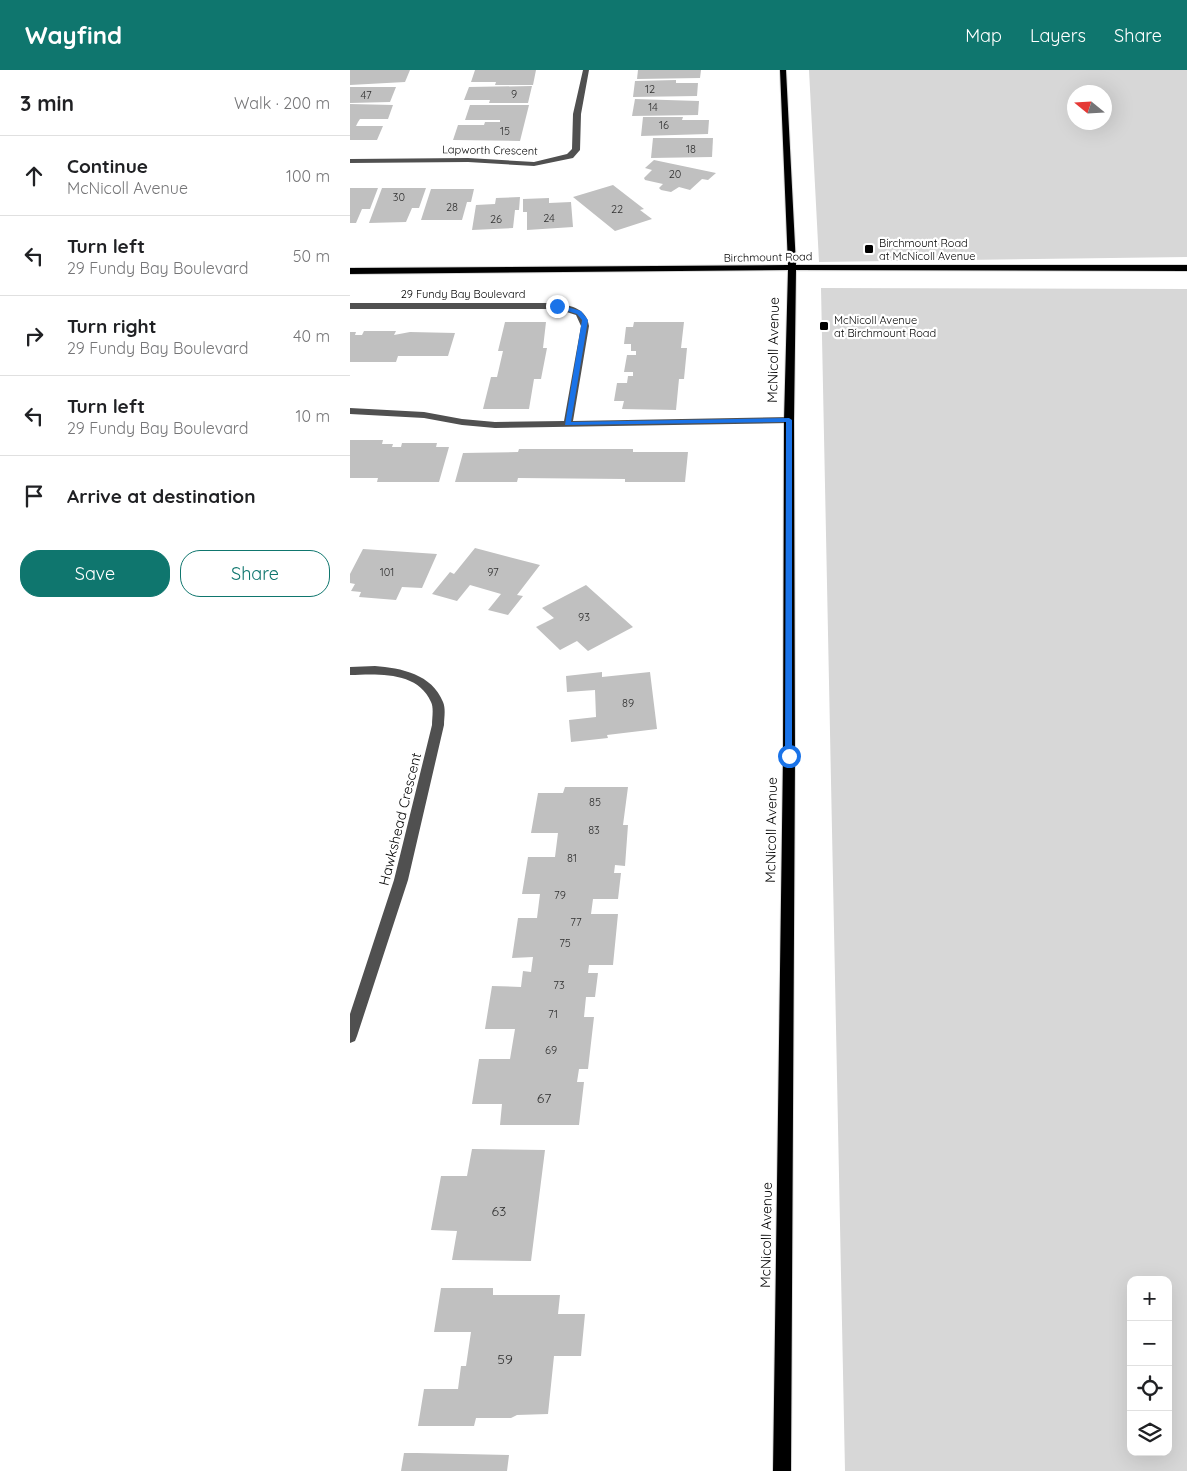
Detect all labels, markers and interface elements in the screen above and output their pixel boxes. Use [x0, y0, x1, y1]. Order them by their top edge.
text: Wayfind [25, 20, 122, 50]
text: Map [965, 24, 1002, 47]
text: Layers [1030, 24, 1086, 47]
text: Share [1114, 24, 1162, 47]
house number: 12 [645, 82, 655, 96]
north arrow [1067, 85, 1112, 130]
house number: 9 [511, 87, 517, 101]
house number: 47 [360, 88, 372, 102]
text: 3 min [20, 90, 74, 116]
text: Walk · 200 m [234, 93, 330, 113]
house number: 14 [648, 100, 658, 114]
house number: 16 [659, 118, 669, 132]
house number: 15 [500, 124, 510, 138]
street label: Lapworth Crescent [442, 142, 538, 158]
house number: 18 [686, 142, 696, 156]
text: Continue [67, 154, 148, 178]
icon: ahead [20, 162, 48, 190]
text: 100 m [286, 166, 330, 186]
house number: 20 [669, 167, 681, 181]
text: McNicoll Avenue [67, 178, 188, 198]
house number: 30 [393, 190, 405, 204]
house number: 28 [446, 200, 458, 214]
house number: 22 [611, 202, 623, 216]
house number: 24 [543, 211, 555, 225]
house number: 26 [490, 212, 502, 226]
text: Turn left [67, 234, 145, 258]
place label: Birchmount Road at McNicoll Avenue [879, 236, 976, 263]
icon: left [20, 242, 48, 270]
marker: Birchmount Road at McNicoll Avenue [863, 243, 875, 255]
text: 50 m [293, 246, 330, 266]
street label: Birchmount Road [723, 249, 813, 265]
text: 29 Fundy Bay Boulevard [67, 258, 248, 278]
street label: 29 Fundy Bay Boulevard [401, 287, 525, 301]
route end [546, 295, 569, 318]
street label: McNicoll Avenue [763, 297, 783, 403]
place label: McNicoll Avenue at Birchmount Road [834, 313, 936, 340]
text: Turn right [67, 314, 156, 338]
marker: McNicoll Avenue at Birchmount Road [818, 320, 830, 332]
icon: right [20, 322, 48, 350]
text: 40 m [293, 326, 330, 346]
text: 29 Fundy Bay Boulevard [67, 338, 248, 358]
text: Turn left [67, 394, 145, 418]
icon: left [20, 402, 48, 430]
text: 10 m [296, 406, 330, 426]
text: 29 Fundy Bay Boulevard [67, 418, 248, 438]
icon: arrive [20, 482, 48, 510]
text: Arrive at destination [67, 484, 256, 508]
button: Save [20, 550, 170, 597]
button: Share [180, 550, 330, 597]
house number: 101 [380, 565, 394, 579]
house number: 97 [487, 565, 499, 579]
house number: 93 [578, 610, 590, 624]
house number: 89 [622, 696, 634, 710]
route start [778, 745, 801, 768]
street label: Hawkshead Crescent [375, 750, 425, 887]
street label: McNicoll Avenue [761, 777, 781, 883]
house number: 85 [589, 795, 601, 809]
house number: 83 [588, 823, 600, 837]
house number: 81 [567, 851, 577, 865]
house number: 79 [554, 888, 566, 902]
house number: 77 [570, 915, 582, 929]
house number: 75 [559, 936, 571, 950]
house number: 73 [553, 978, 565, 992]
house number: 71 [548, 1007, 558, 1021]
house number: 69 [545, 1043, 557, 1057]
house number: 67 [537, 1089, 551, 1107]
street label: McNicoll Avenue [756, 1182, 776, 1288]
house number: 63 [492, 1202, 506, 1220]
map controls [1127, 1276, 1172, 1456]
button: + [1127, 1276, 1172, 1321]
button: − [1127, 1321, 1172, 1366]
house number: 59 [497, 1350, 513, 1368]
button: locate [1127, 1366, 1172, 1411]
button: layers [1127, 1411, 1172, 1456]

